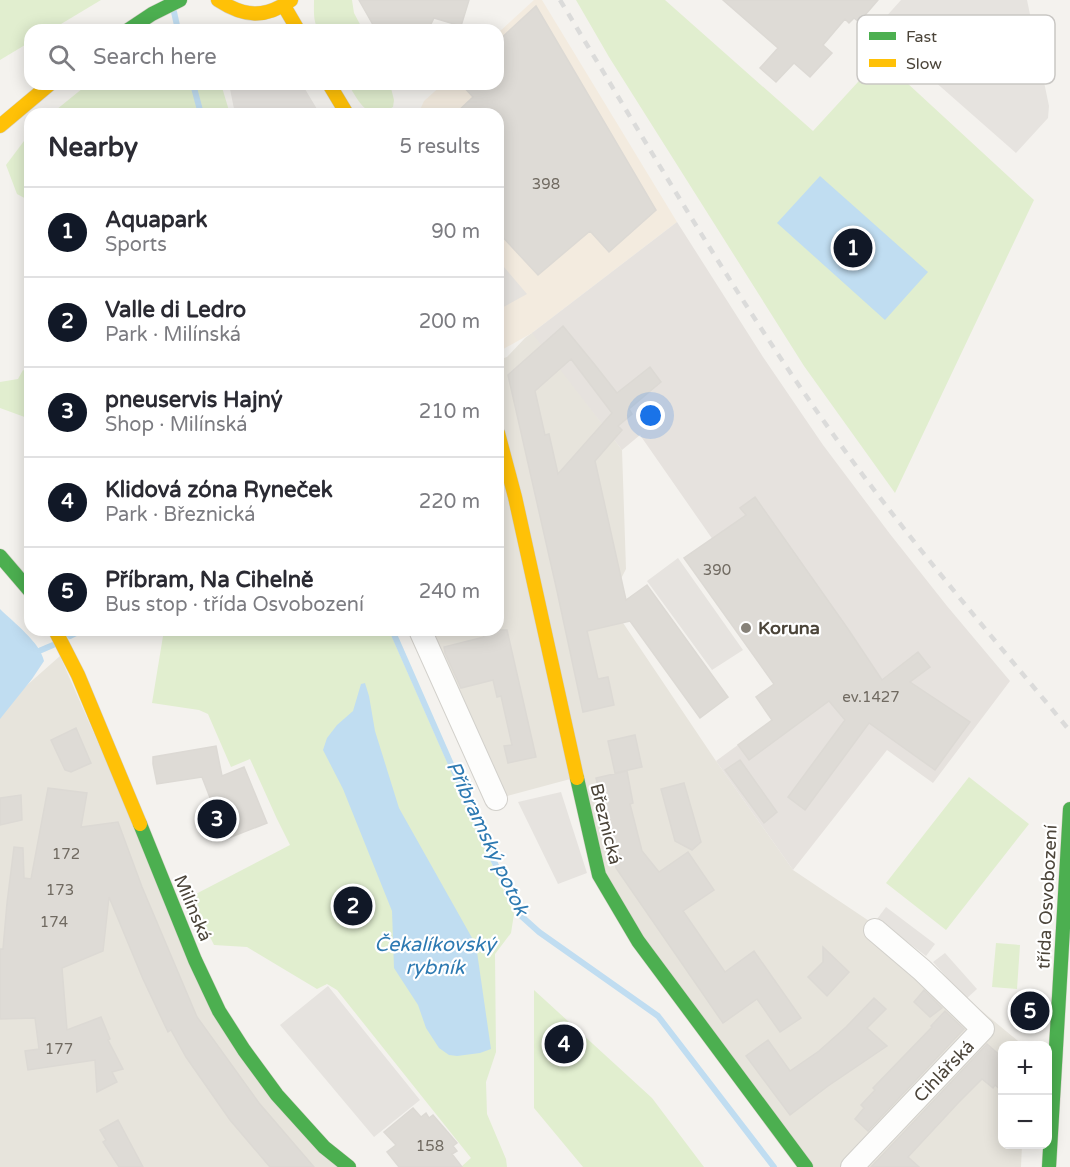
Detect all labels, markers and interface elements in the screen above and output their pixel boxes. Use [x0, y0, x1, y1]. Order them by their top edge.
legend [857, 15, 1055, 84]
search box [24, 24, 504, 90]
text: Fast [906, 27, 937, 47]
icon: search [45, 41, 78, 74]
text: Search here [93, 44, 217, 70]
text: Slow [906, 54, 942, 74]
text: Nearby [48, 132, 138, 163]
text: 5 results [400, 135, 480, 159]
house number: 398 [532, 175, 560, 193]
text: Aquapark [105, 207, 207, 233]
text: 1 [61, 220, 74, 244]
text: 90 m [431, 220, 480, 244]
pin: 1 [834, 226, 872, 270]
text: Sports [105, 233, 167, 257]
text: Valle di Ledro [105, 297, 246, 323]
text: 2 [61, 310, 74, 334]
text: 200 m [419, 310, 480, 334]
text: Park · Milínská [105, 323, 241, 347]
text: pneuservis Hajný [105, 387, 283, 413]
text: 3 [61, 400, 74, 424]
text: 210 m [419, 400, 480, 424]
your location [636, 401, 665, 430]
text: Shop · Milínská [105, 413, 248, 437]
text: Klidová zóna Ryneček [105, 477, 333, 503]
text: 4 [61, 490, 74, 514]
text: 220 m [419, 490, 480, 514]
text: Park · Březnická [105, 503, 255, 527]
house number: 390 [703, 561, 731, 579]
text: Příbram, Na Cihelně [105, 567, 314, 593]
text: 5 [61, 580, 74, 604]
text: 240 m [419, 580, 480, 604]
text: Bus stop · třída Osvobození [105, 593, 364, 617]
place label: Koruna [758, 617, 820, 639]
marker: Koruna [739, 621, 753, 635]
house number: ev.1427 [842, 688, 900, 706]
water label: Příbramský potok [441, 757, 534, 921]
street label: Březnická [585, 781, 627, 867]
pin: 3 [198, 796, 236, 842]
street label: třída Osvobození [1032, 824, 1062, 970]
house number: 172 [52, 845, 80, 863]
street label: Milínská [169, 871, 217, 945]
house number: 173 [46, 881, 74, 899]
pin: 2 [334, 884, 372, 928]
house number: 174 [40, 913, 68, 931]
water label: Čekalíkovský rybník [374, 933, 498, 980]
pin: 5 [1010, 988, 1050, 1034]
pin: 4 [544, 1022, 584, 1066]
street label: Cihlářská [909, 1035, 979, 1107]
house number: 177 [45, 1040, 73, 1058]
map controls [998, 1041, 1052, 1149]
button: + [998, 1041, 1052, 1095]
button: − [998, 1095, 1052, 1149]
house number: 158 [416, 1137, 444, 1155]

